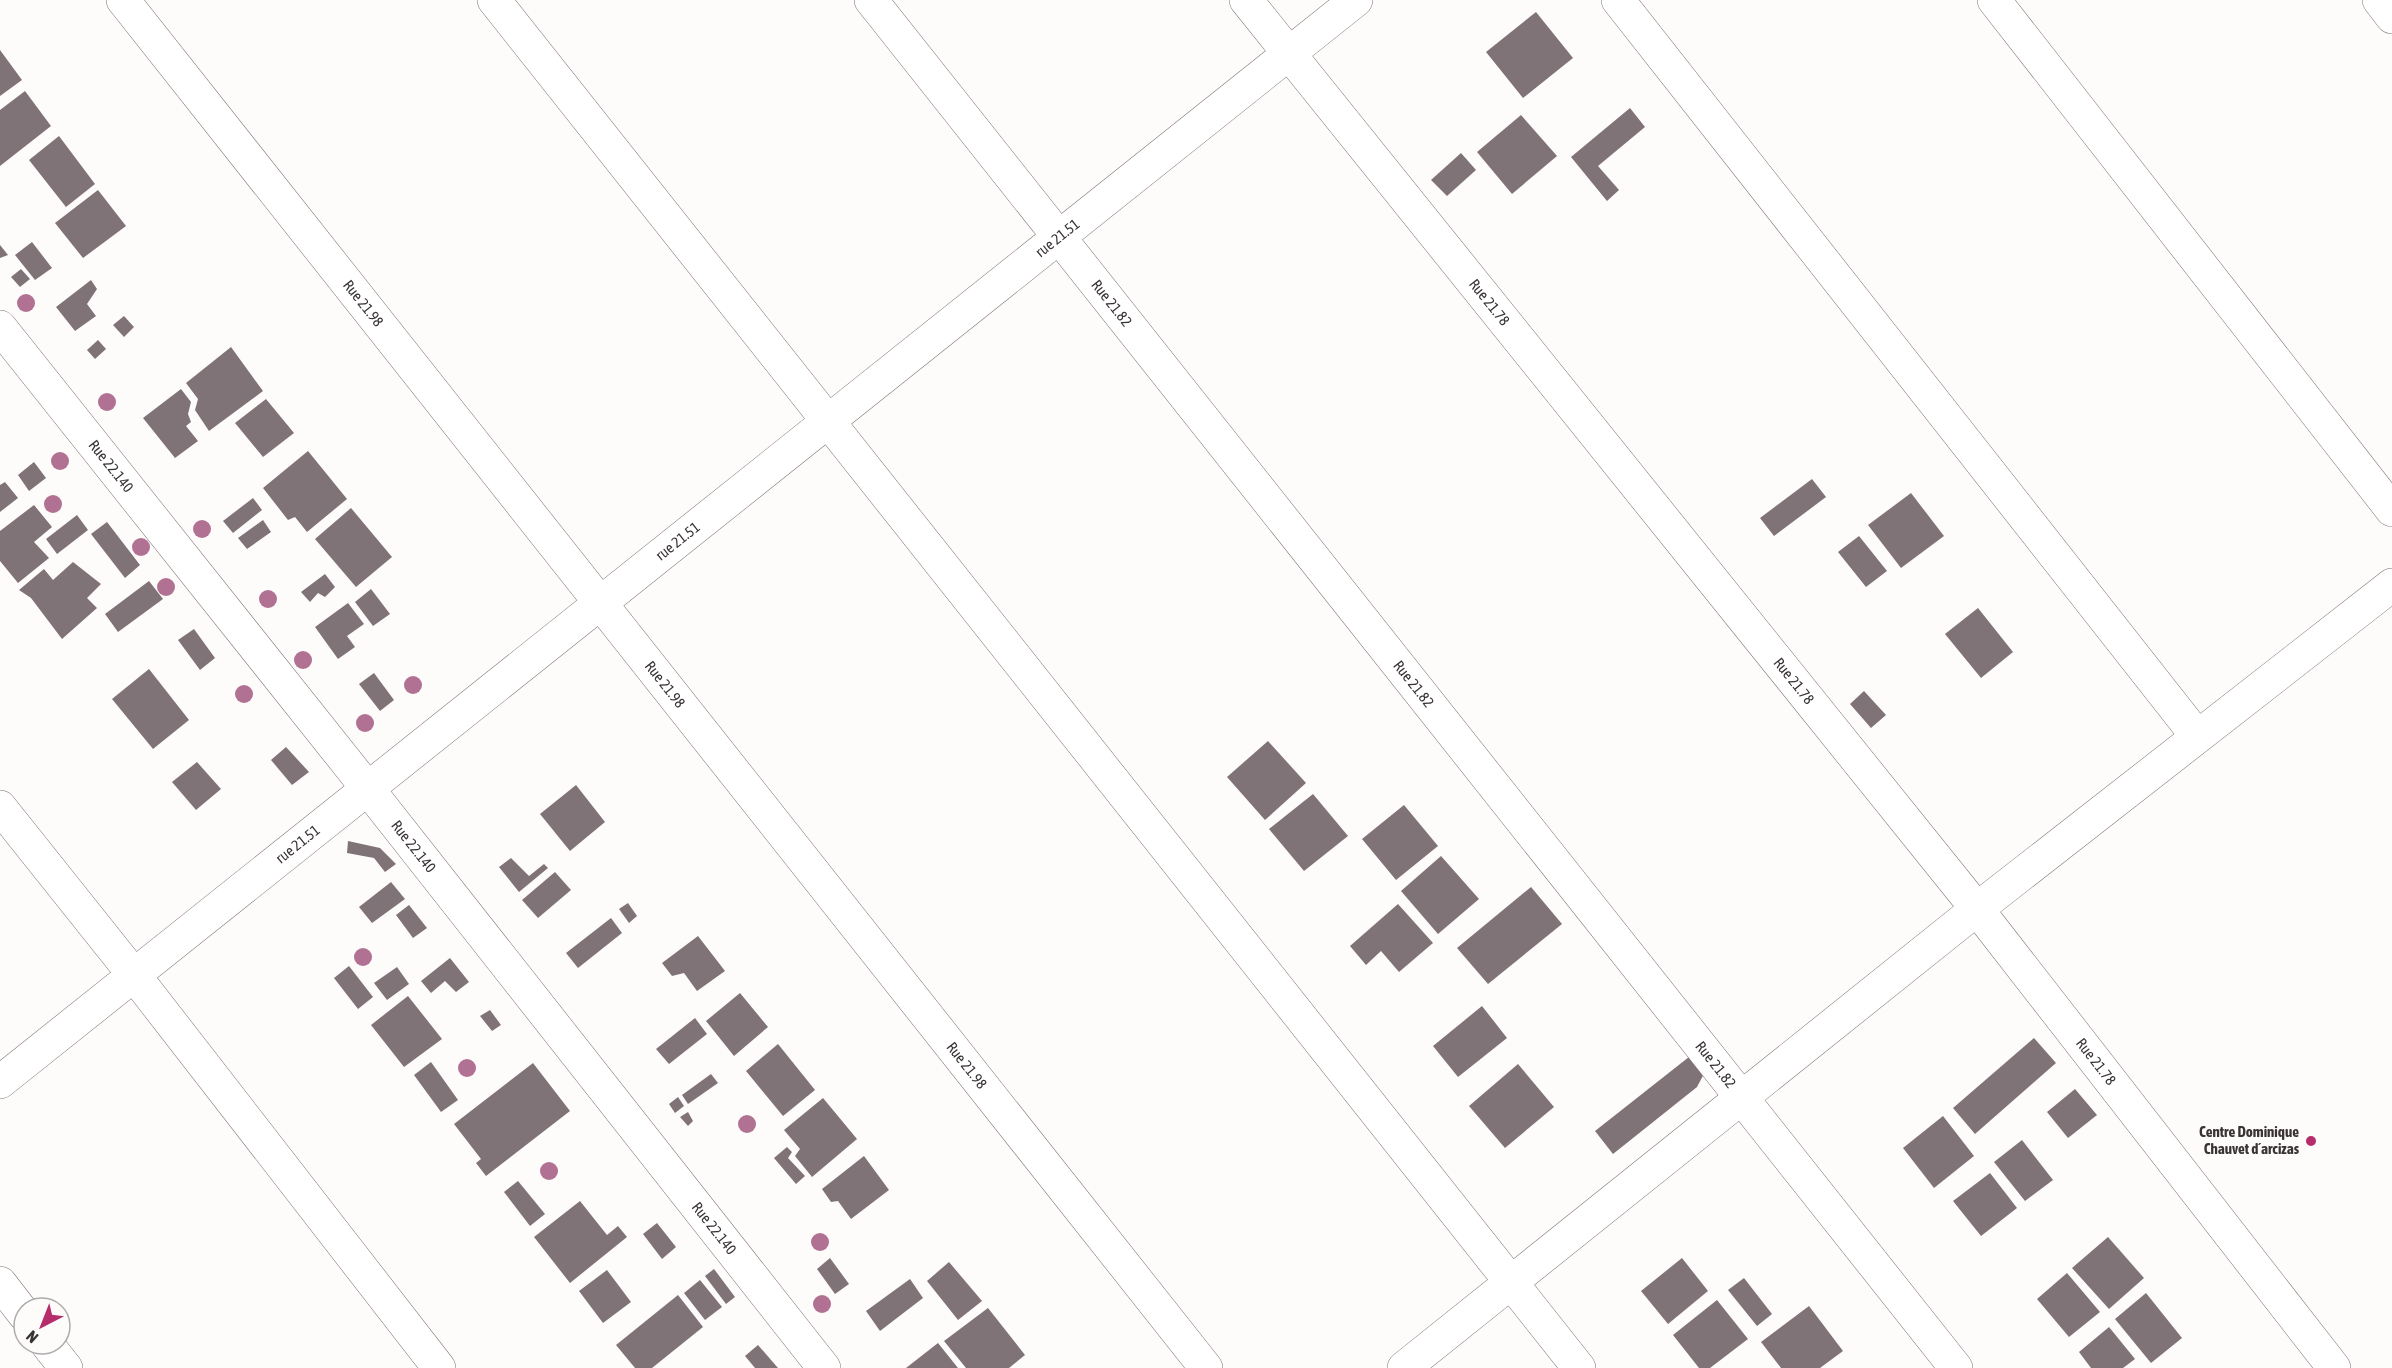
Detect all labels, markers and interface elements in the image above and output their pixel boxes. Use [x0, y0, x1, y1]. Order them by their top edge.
street label: rue 21.51 [1032, 215, 1083, 260]
street label: Rue 21.78 [1466, 275, 1513, 329]
street label: Rue 21.98 [340, 276, 387, 330]
street label: Rue 21.82 [1088, 276, 1135, 330]
street label: Rue 22.140 [85, 437, 137, 495]
street label: rue 21.51 [652, 518, 703, 564]
street label: Rue 21.78 [1770, 654, 1818, 707]
street label: Rue 21.98 [642, 657, 689, 711]
street label: Rue 21.82 [1390, 657, 1437, 710]
street label: Rue 22.140 [388, 817, 440, 876]
street label: rue 21.51 [272, 821, 323, 867]
street label: Rue 21.78 [2073, 1035, 2120, 1088]
street label: Rue 21.82 [1692, 1038, 1739, 1091]
street label: Rue 21.98 [943, 1039, 991, 1092]
place label: Centre Dominique Chauvet d´arcizas [2199, 1123, 2300, 1157]
marker: Centre Dominique Chauvet d´arcizas [2304, 1134, 2318, 1148]
street label: Rue 22.140 [689, 1199, 740, 1258]
north arrow [12, 1296, 72, 1356]
text: N [22, 1327, 41, 1347]

